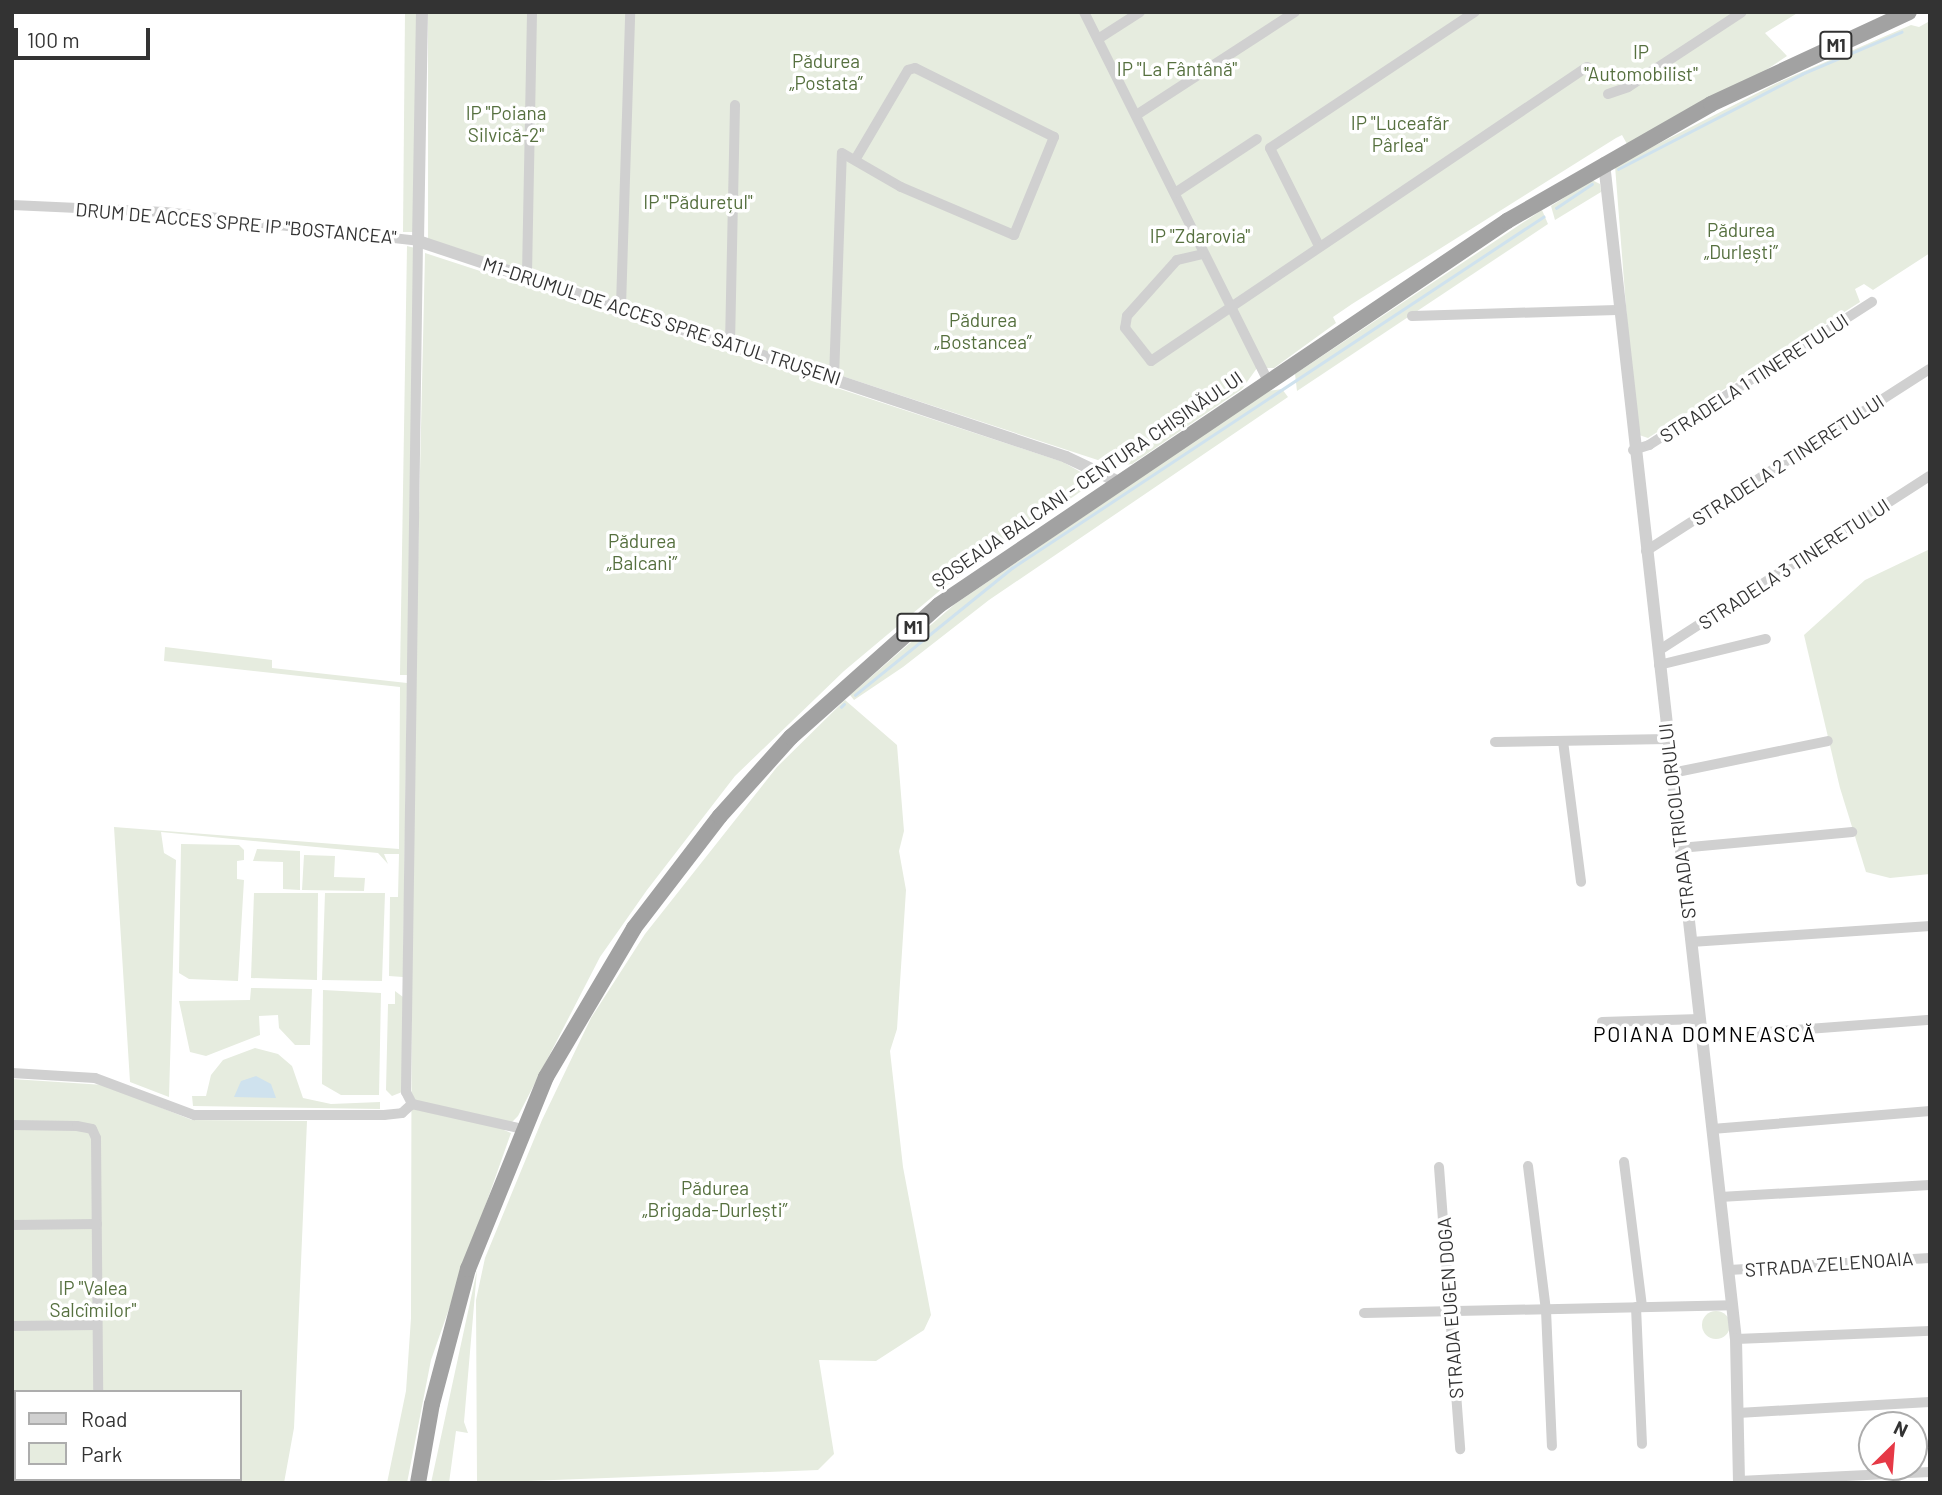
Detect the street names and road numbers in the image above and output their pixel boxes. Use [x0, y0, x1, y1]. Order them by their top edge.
road number: M1 [1818, 31, 1854, 60]
street label: DRUM DE ACCES SPRE IP "BOSTANCEA" [75, 198, 397, 248]
street label: M1-DRUMUL DE ACCES SPRE SATUL TRUȘENI [480, 252, 844, 390]
street label: STRADELA 1 TINERETULUI [1656, 309, 1852, 447]
street label: ȘOSEAUA BALCANI - CENTURA CHIȘINĂULUI [927, 366, 1247, 592]
street label: STRADELA 2 TINERETULUI [1688, 390, 1888, 530]
street label: STRADELA 3 TINERETULUI [1694, 494, 1894, 634]
road number: M1 [895, 612, 930, 642]
street label: STRADA TRICOLORULUI [1654, 722, 1700, 920]
street label: STRADA EUGEN DOGA [1432, 1216, 1468, 1400]
street label: STRADA ZELENOAIA [1744, 1247, 1914, 1281]

